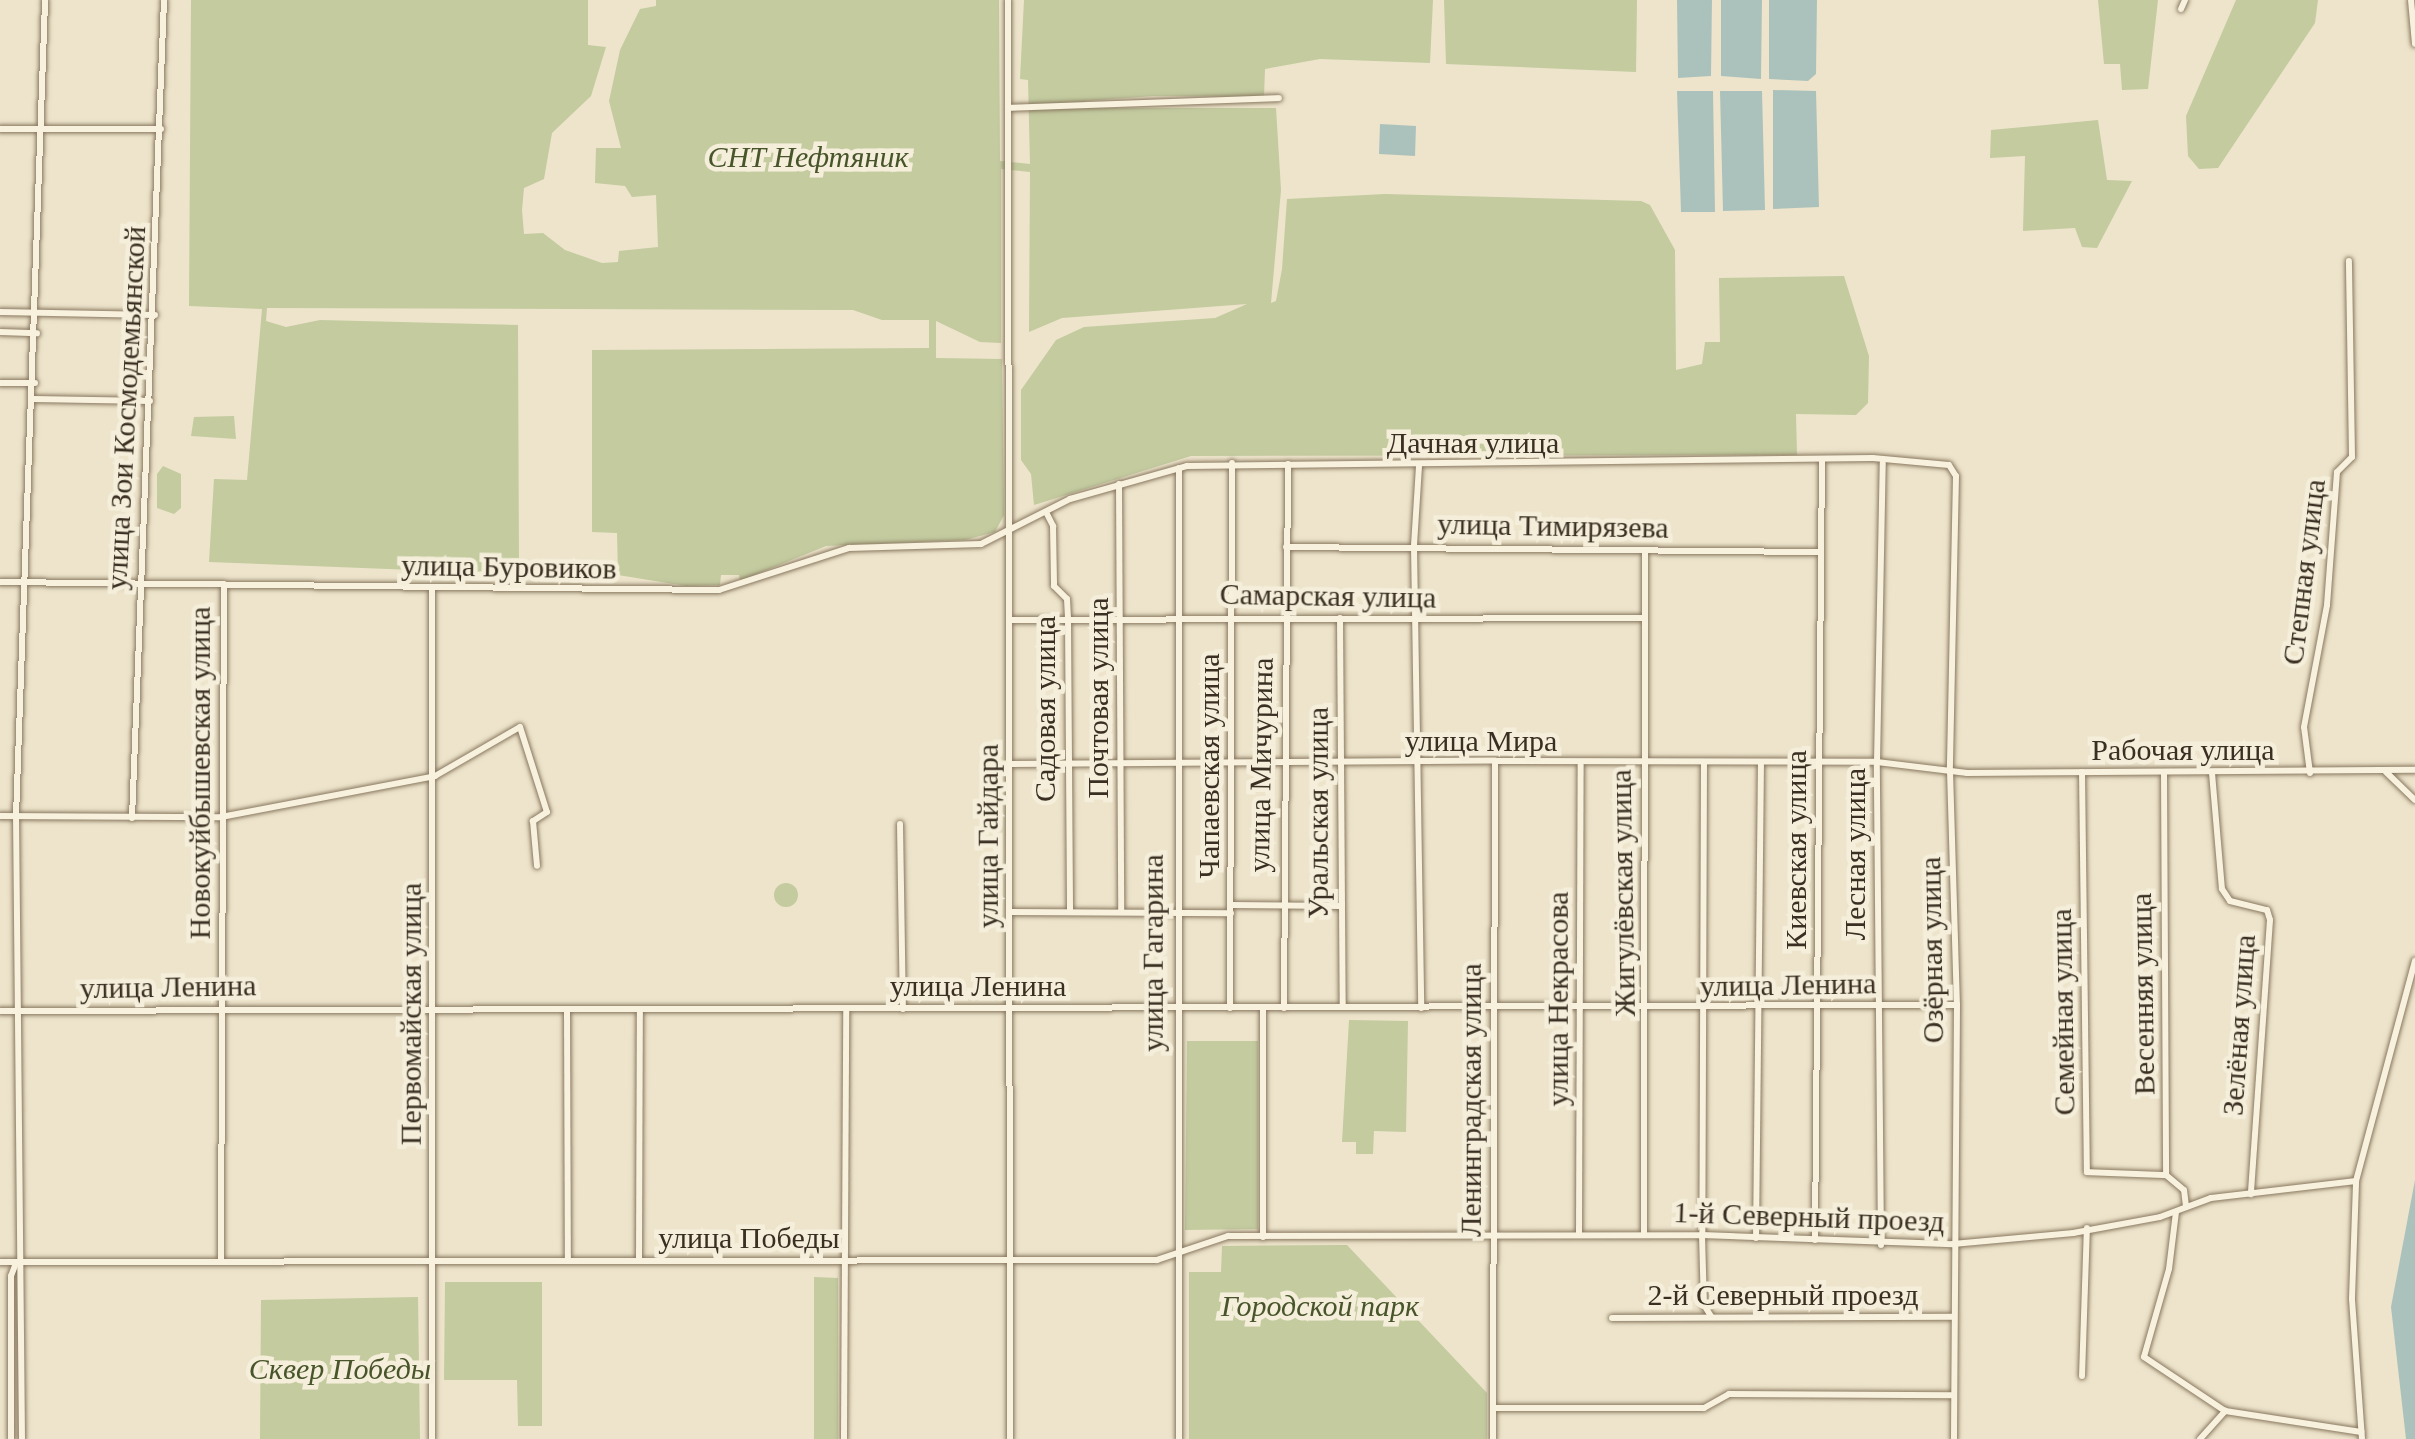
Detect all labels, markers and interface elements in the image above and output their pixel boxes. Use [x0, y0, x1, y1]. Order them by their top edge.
park label: СНТ Нефтяник [708, 139, 908, 175]
street label: улица Зои Космодемьянской [98, 225, 154, 591]
street label: Дачная улица [1387, 425, 1559, 461]
street label: Степная улица [2275, 477, 2333, 667]
street label: улица Тимирязева [1437, 506, 1669, 546]
street label: улица Буровиков [401, 547, 617, 587]
street label: Самарская улица [1219, 576, 1437, 616]
street label: Почтовая улица [1080, 597, 1116, 799]
street label: Новокуйбышевская улица [182, 607, 218, 939]
street label: Садовая улица [1027, 616, 1063, 802]
street label: Чапаевская улица [1191, 653, 1227, 879]
street label: улица Мичурина [1241, 657, 1281, 873]
street label: Уральская улица [1300, 707, 1336, 919]
street label: улица Мира [1405, 723, 1557, 759]
street label: Рабочая улица [2091, 732, 2275, 768]
street label: улица Гайдара [970, 744, 1006, 928]
street label: Киевская улица [1778, 750, 1814, 950]
street label: Лесная улица [1837, 768, 1873, 940]
street label: Жигулёвская улица [1603, 769, 1643, 1017]
street label: улица Гагарина [1135, 854, 1171, 1052]
street label: Озёрная улица [1912, 856, 1952, 1044]
street label: Первомайская улица [393, 883, 429, 1145]
street label: улица Некрасова [1540, 892, 1576, 1106]
street label: Весенняя улица [2123, 893, 2163, 1095]
street label: Семейная улица [2043, 908, 2083, 1116]
street label: Зелёная улица [2215, 933, 2263, 1117]
street label: Ленинградская улица [1453, 963, 1489, 1237]
street label: улица Ленина [1699, 965, 1877, 1005]
street label: улица Ленина [79, 967, 257, 1007]
street label: улица Ленина [890, 968, 1066, 1004]
street label: 1-й Северный проезд [1673, 1194, 1945, 1240]
street label: улица Победы [658, 1220, 840, 1256]
street label: 2-й Северный проезд [1648, 1277, 1918, 1313]
park label: Городской парк [1221, 1288, 1419, 1324]
park label: Сквер Победы [249, 1351, 431, 1387]

